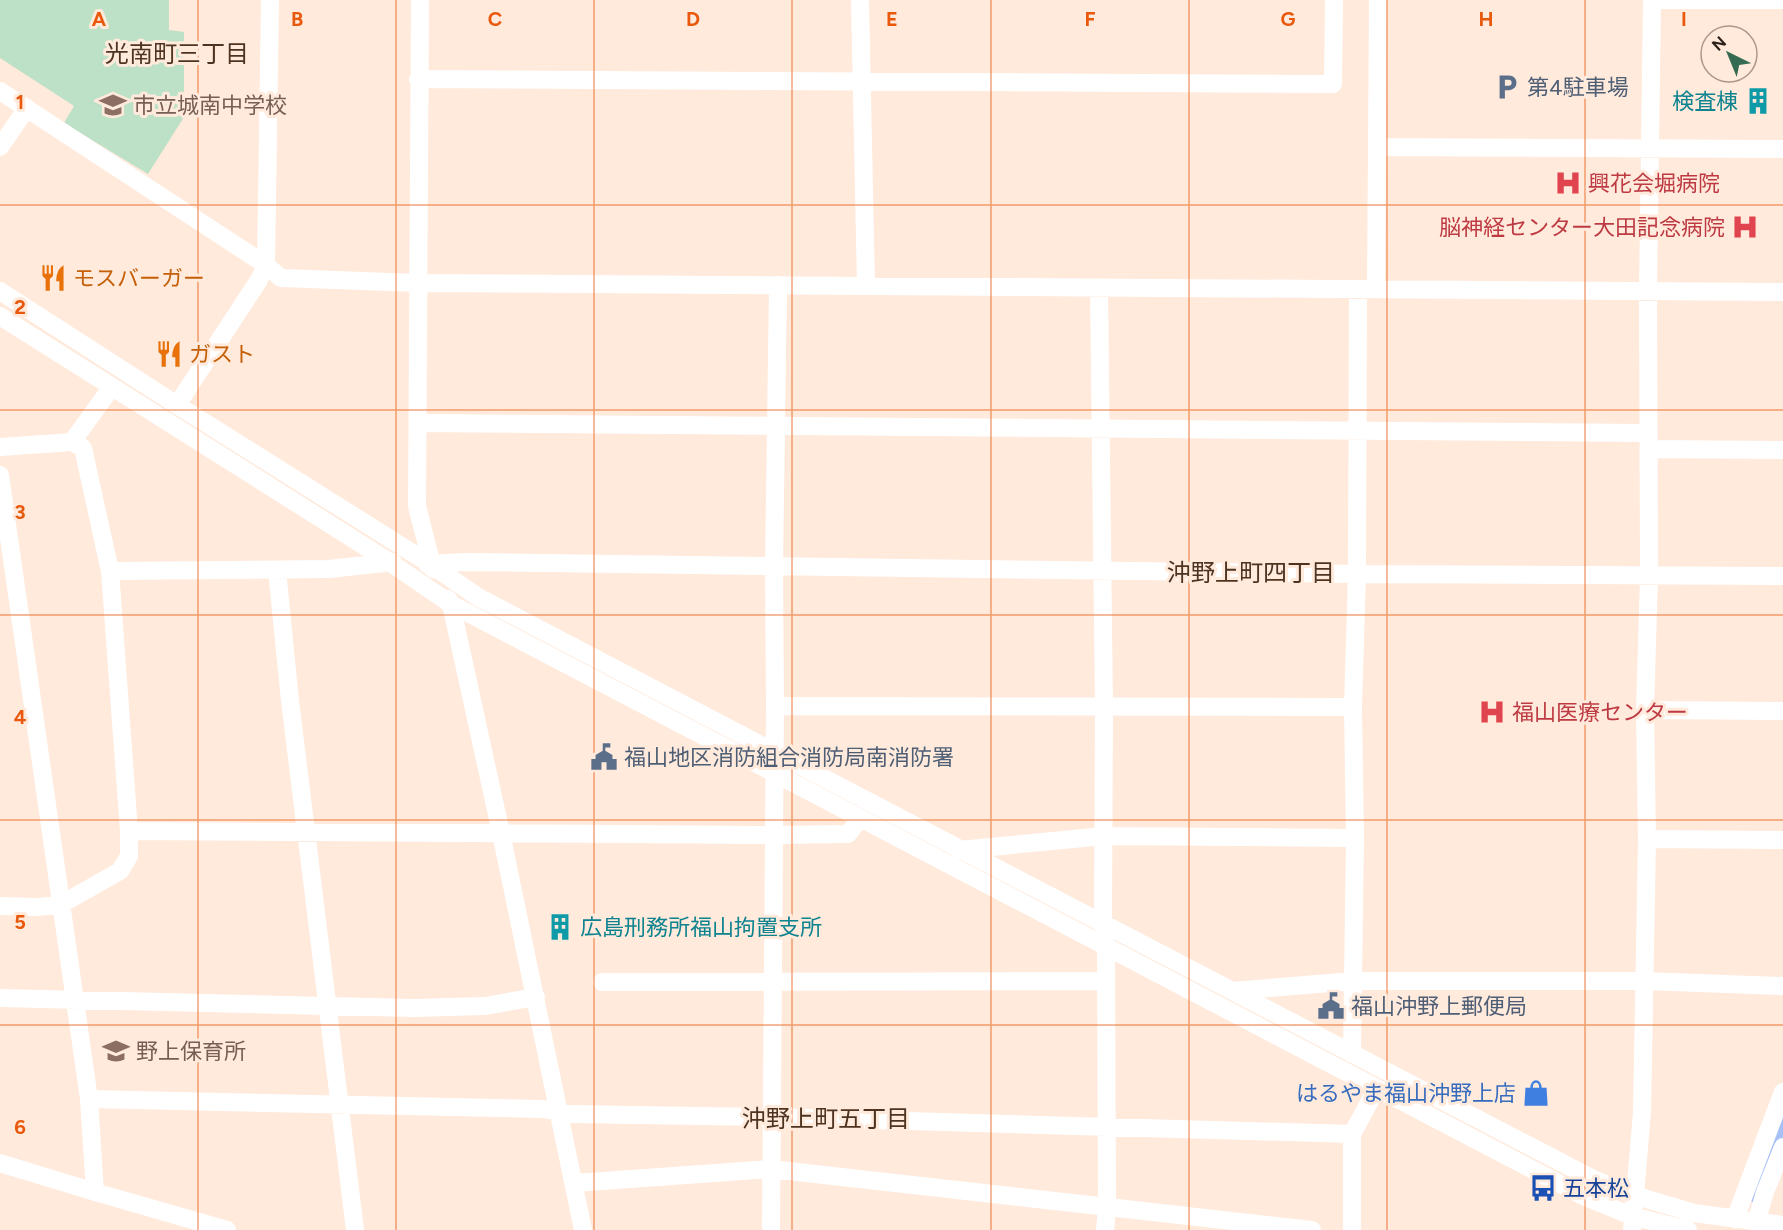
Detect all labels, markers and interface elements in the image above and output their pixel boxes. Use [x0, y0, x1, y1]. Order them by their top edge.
text: A [92, 7, 107, 31]
text: B [291, 7, 303, 31]
text: C [488, 7, 502, 31]
text: D [686, 7, 700, 31]
text: E [886, 7, 898, 31]
text: F [1084, 7, 1096, 31]
text: G [1281, 7, 1296, 31]
text: H [1479, 7, 1494, 31]
text: I [1681, 7, 1687, 31]
north arrow [1699, 24, 1759, 84]
text: N [1708, 32, 1730, 55]
district label: 光南町三丁目 [105, 39, 249, 68]
parking icon: 第4駐車場 [1492, 72, 1522, 102]
place label: 第4駐車場 [1527, 74, 1629, 101]
building icon: 検査棟 [1743, 86, 1773, 116]
place label: 検査棟 [1672, 88, 1738, 115]
text: 1 [16, 90, 24, 114]
school or university icon: 市立城南中学校 [98, 90, 128, 120]
place label: 市立城南中学校 [133, 92, 287, 119]
hospital icon: 興花会堀病院 [1553, 168, 1583, 198]
place label: 興花会堀病院 [1588, 170, 1720, 197]
hospital icon: 脳神経センター大田記念病院 [1730, 212, 1760, 242]
place label: 脳神経センター大田記念病院 [1439, 214, 1725, 241]
restaurant icon: モスバーガー [38, 263, 68, 293]
place label: モスバーガー [73, 265, 205, 292]
text: 2 [14, 295, 26, 319]
restaurant icon: ガスト [154, 339, 184, 369]
place label: ガスト [189, 341, 255, 368]
text: 3 [14, 500, 26, 524]
district label: 沖野上町四丁目 [1167, 558, 1335, 587]
hospital icon: 福山医療センター [1477, 697, 1507, 727]
place label: 福山医療センター [1512, 699, 1688, 726]
text: 4 [14, 705, 27, 729]
public building icon: 福山地区消防組合消防局南消防署 [589, 742, 619, 772]
place label: 福山地区消防組合消防局南消防署 [624, 744, 954, 771]
text: 5 [14, 910, 26, 934]
building icon: 広島刑務所福山拘置支所 [545, 912, 575, 942]
place label: 広島刑務所福山拘置支所 [580, 914, 822, 941]
public building icon: 福山沖野上郵便局 [1316, 991, 1346, 1021]
place label: 福山沖野上郵便局 [1351, 993, 1527, 1020]
school or university icon: 野上保育所 [101, 1036, 131, 1066]
place label: 野上保育所 [136, 1038, 246, 1065]
shop icon: はるやま福山沖野上店 [1521, 1078, 1551, 1108]
place label: はるやま福山沖野上店 [1296, 1080, 1516, 1107]
district label: 沖野上町五丁目 [742, 1104, 910, 1133]
text: 6 [14, 1115, 26, 1139]
bus stop icon: 五本松 [1528, 1173, 1558, 1203]
place label: 五本松 [1563, 1175, 1629, 1202]

